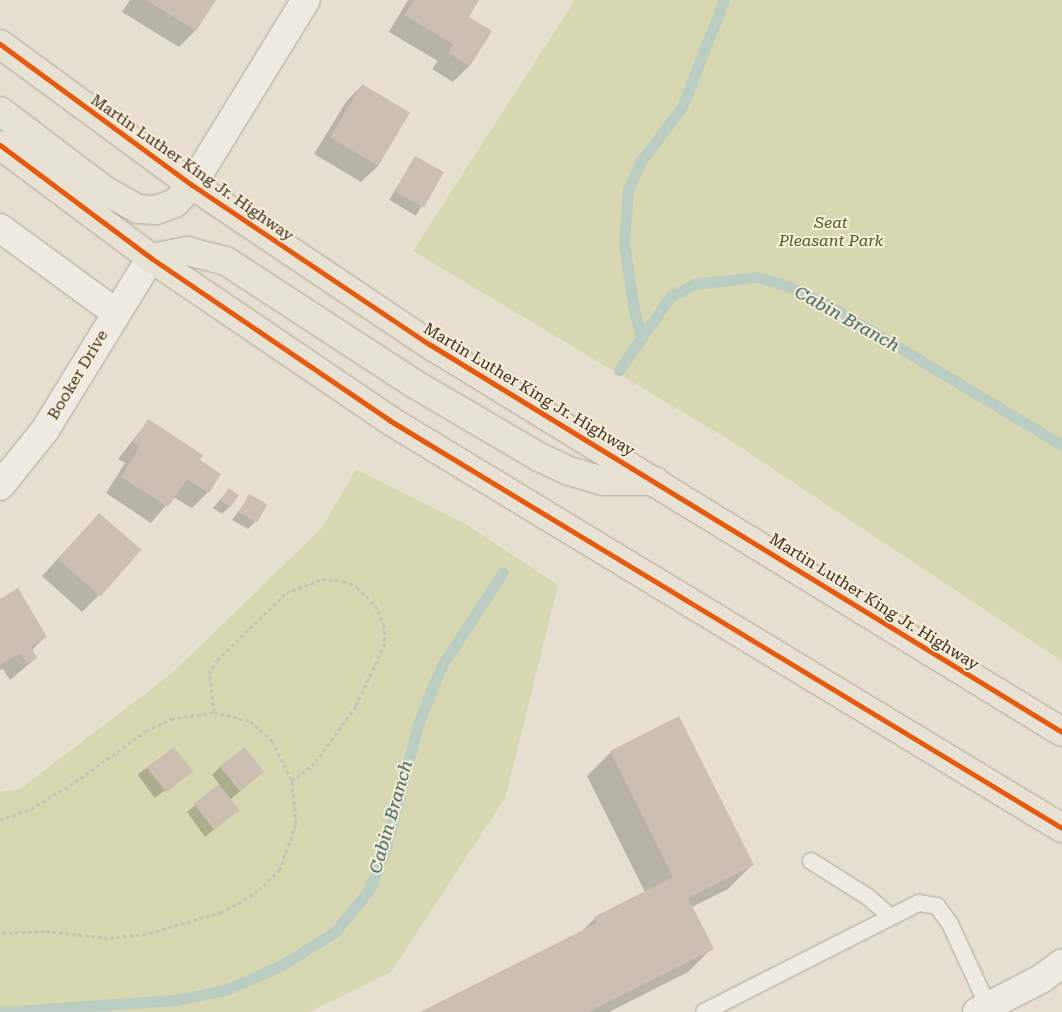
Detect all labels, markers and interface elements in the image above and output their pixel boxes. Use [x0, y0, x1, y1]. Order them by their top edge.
street label: Martin Luther King Jr. Highway [87, 90, 297, 246]
park label: Seat Pleasant Park [779, 213, 883, 251]
water label: Cabin Branch [791, 281, 903, 357]
street label: Martin Luther King Jr. Highway [420, 319, 638, 461]
street label: Booker Drive [44, 327, 112, 423]
street label: Martin Luther King Jr. Highway [766, 529, 982, 675]
water label: Cabin Branch [365, 758, 417, 876]

